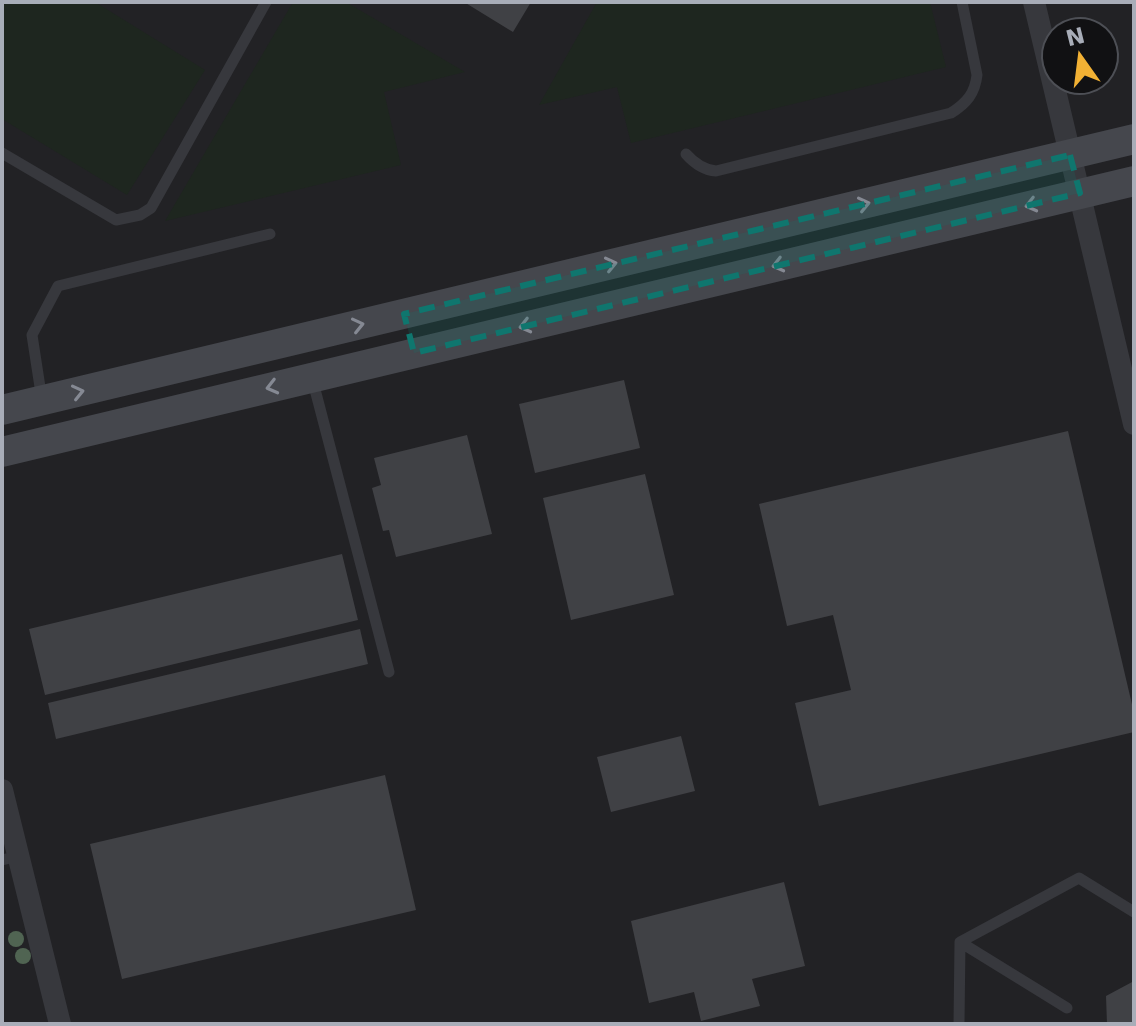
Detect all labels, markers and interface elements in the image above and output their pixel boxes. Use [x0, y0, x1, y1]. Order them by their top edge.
north arrow [1040, 16, 1120, 96]
text: N [1063, 23, 1087, 51]
one-way arrow [1024, 195, 1038, 212]
one-way arrow [856, 196, 870, 213]
one-way arrow [603, 256, 617, 273]
one-way arrow [771, 256, 785, 273]
one-way arrow [351, 317, 364, 334]
one-way arrow [519, 317, 532, 334]
one-way arrow [266, 378, 280, 395]
one-way arrow [70, 384, 84, 401]

